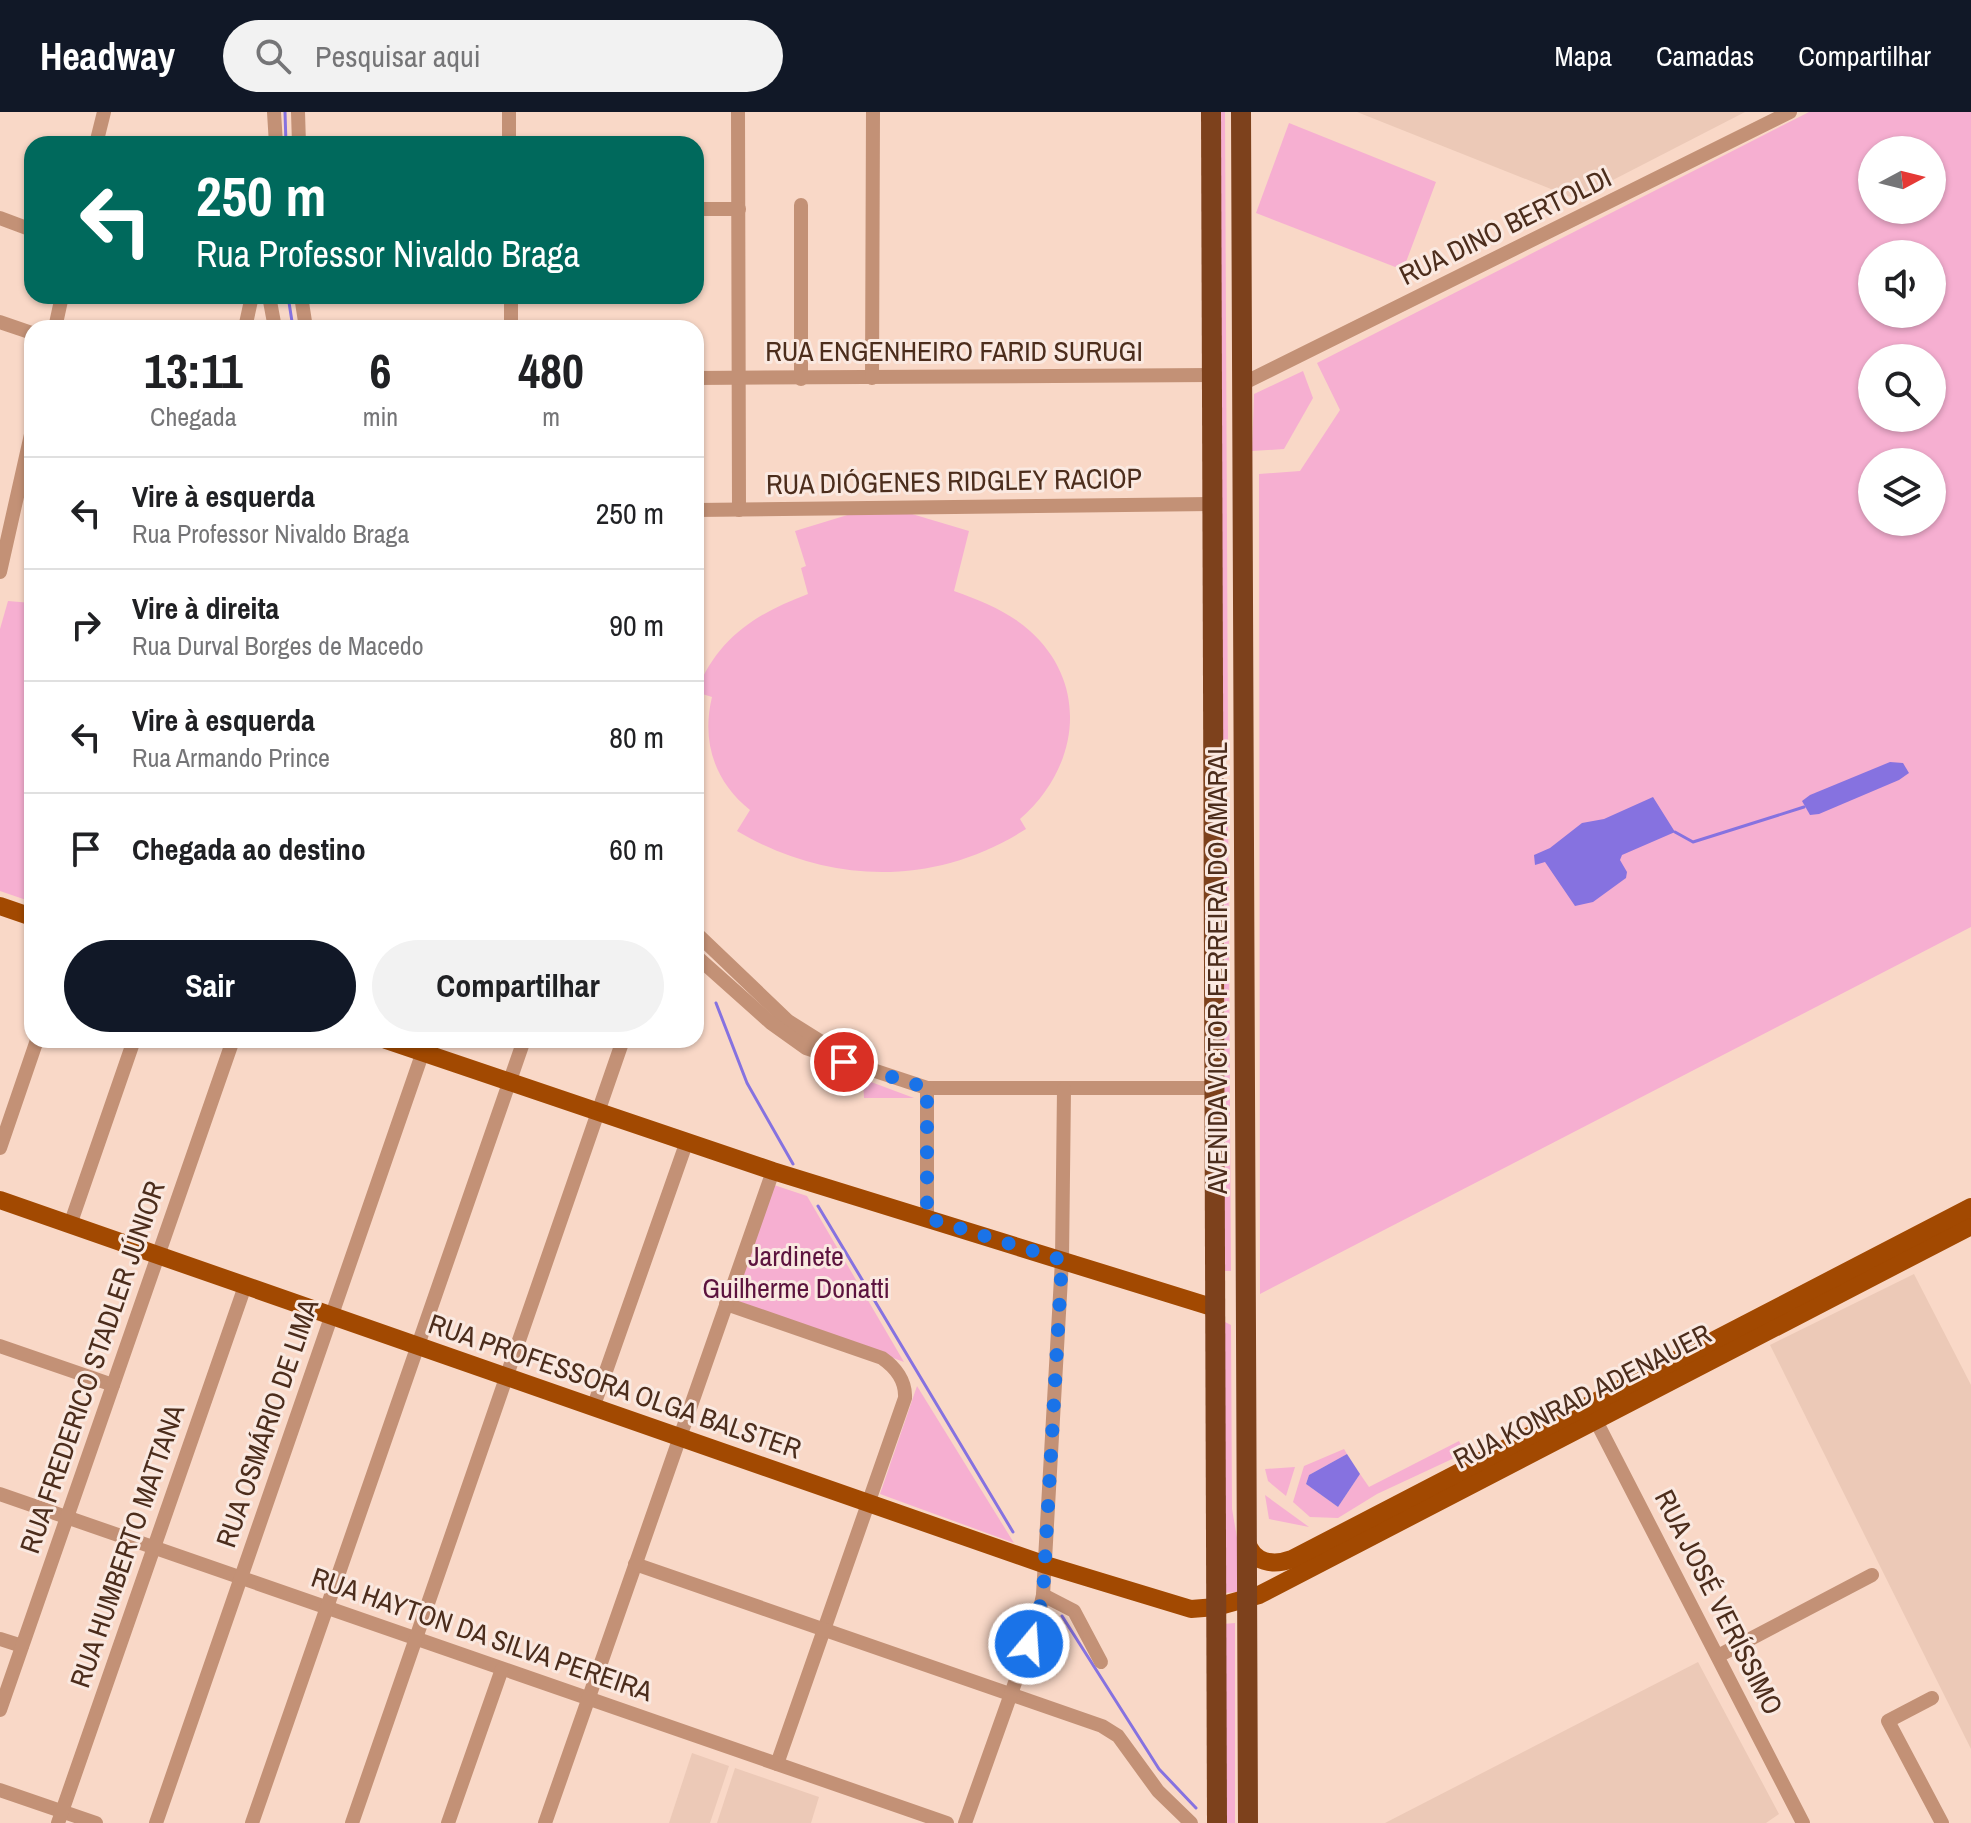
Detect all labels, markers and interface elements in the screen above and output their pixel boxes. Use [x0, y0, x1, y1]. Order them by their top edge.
search box [223, 20, 783, 92]
text: Headway [40, 31, 175, 82]
icon: search [251, 34, 295, 78]
text: Pesquisar aqui [315, 36, 481, 76]
text: Mapa [1555, 37, 1612, 75]
text: Camadas [1656, 37, 1754, 75]
text: Compartilhar [1798, 37, 1931, 75]
north arrow [1858, 136, 1946, 224]
map controls [1858, 136, 1946, 536]
text: 250 m [196, 158, 326, 233]
street label: RUA DINO BERTOLDI [1393, 158, 1617, 294]
icon: left [64, 168, 168, 272]
text: Rua Professor Nivaldo Braga [196, 230, 580, 278]
button: sound [1858, 240, 1946, 328]
street label: RUA ENGENHEIRO FARID SURUGI [765, 332, 1143, 370]
text: 13:11 [144, 338, 243, 403]
text: 6 [369, 338, 391, 403]
text: 480 [518, 338, 584, 403]
button: search [1858, 344, 1946, 432]
text: Chegada [150, 399, 237, 434]
text: min [363, 399, 398, 434]
text: m [542, 399, 560, 434]
button: layers [1858, 448, 1946, 536]
street label: RUA DIÓGENES RIDGLEY RACIOP [766, 459, 1142, 503]
text: Vire à esquerda [132, 476, 315, 516]
icon: left [64, 491, 108, 535]
text: 250 m [596, 493, 664, 533]
text: Rua Professor Nivaldo Braga [132, 516, 409, 551]
text: Vire à direita [132, 588, 279, 628]
icon: right [64, 603, 108, 647]
text: 90 m [609, 605, 664, 645]
text: Rua Durval Borges de Macedo [132, 628, 424, 663]
text: Vire à esquerda [132, 700, 315, 740]
icon: left [64, 715, 108, 759]
text: 80 m [609, 717, 664, 757]
text: Rua Armando Prince [132, 740, 330, 775]
street label: AVENIDA VICTOR FERREIRA DO AMARAL [1198, 742, 1236, 1195]
icon: arrive [64, 827, 108, 871]
text: Chegada ao destino [132, 829, 366, 869]
text: 60 m [609, 829, 664, 869]
button: Sair [64, 940, 356, 1032]
button: Compartilhar [372, 940, 664, 1032]
pin [810, 1028, 878, 1096]
icon: arrive [822, 1040, 866, 1084]
street label: RUA FREDERICO STADLER JÚNIOR [10, 1176, 174, 1558]
park label: Jardinete Guilherme Donatti [702, 1237, 890, 1307]
street label: RUA OSMÁRIO DE LIMA [207, 1293, 328, 1552]
street label: RUA PROFESSORA OLGA BALSTER [424, 1304, 806, 1468]
street label: RUA KONRAD ADENAUER [1447, 1314, 1717, 1478]
street label: RUA HUMBERTO MATTANA [61, 1399, 194, 1693]
street label: RUA JOSÉ VERÍSSIMO [1646, 1483, 1792, 1721]
street label: RUA HAYTON DA SILVA PEREIRA [306, 1558, 658, 1711]
position arrow [987, 1602, 1071, 1686]

